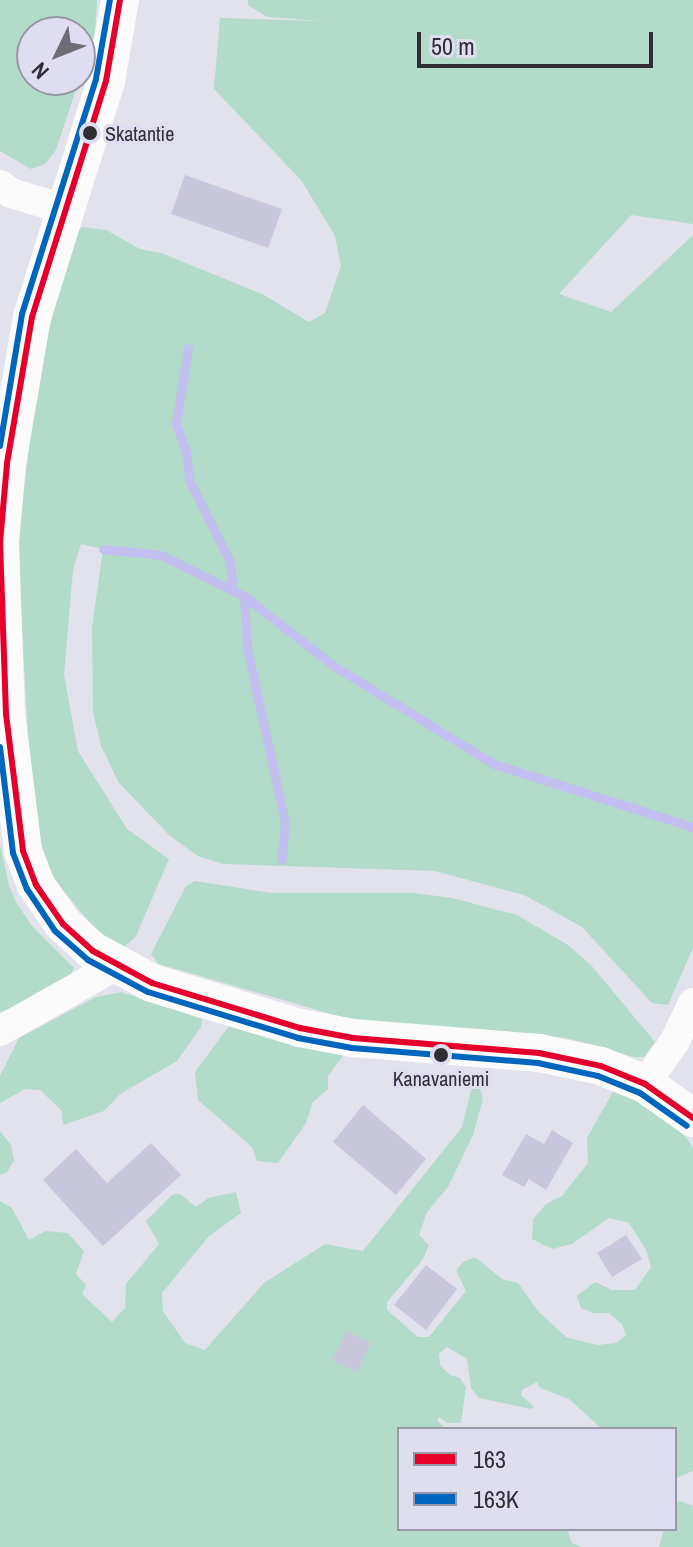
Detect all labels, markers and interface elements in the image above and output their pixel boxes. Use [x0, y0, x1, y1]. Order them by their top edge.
north arrow [16, 16, 96, 96]
scale bar [421, 16, 657, 66]
text: 50 m [431, 30, 475, 62]
text: N [24, 56, 55, 86]
place label: Skatantie [105, 121, 174, 145]
marker: Skatantie [82, 125, 98, 141]
marker: Kanavaniemi [433, 1047, 449, 1063]
place label: Kanavaniemi [393, 1066, 489, 1090]
legend [397, 1427, 677, 1531]
text: 163 [473, 1443, 506, 1475]
text: 163K [473, 1483, 519, 1515]

